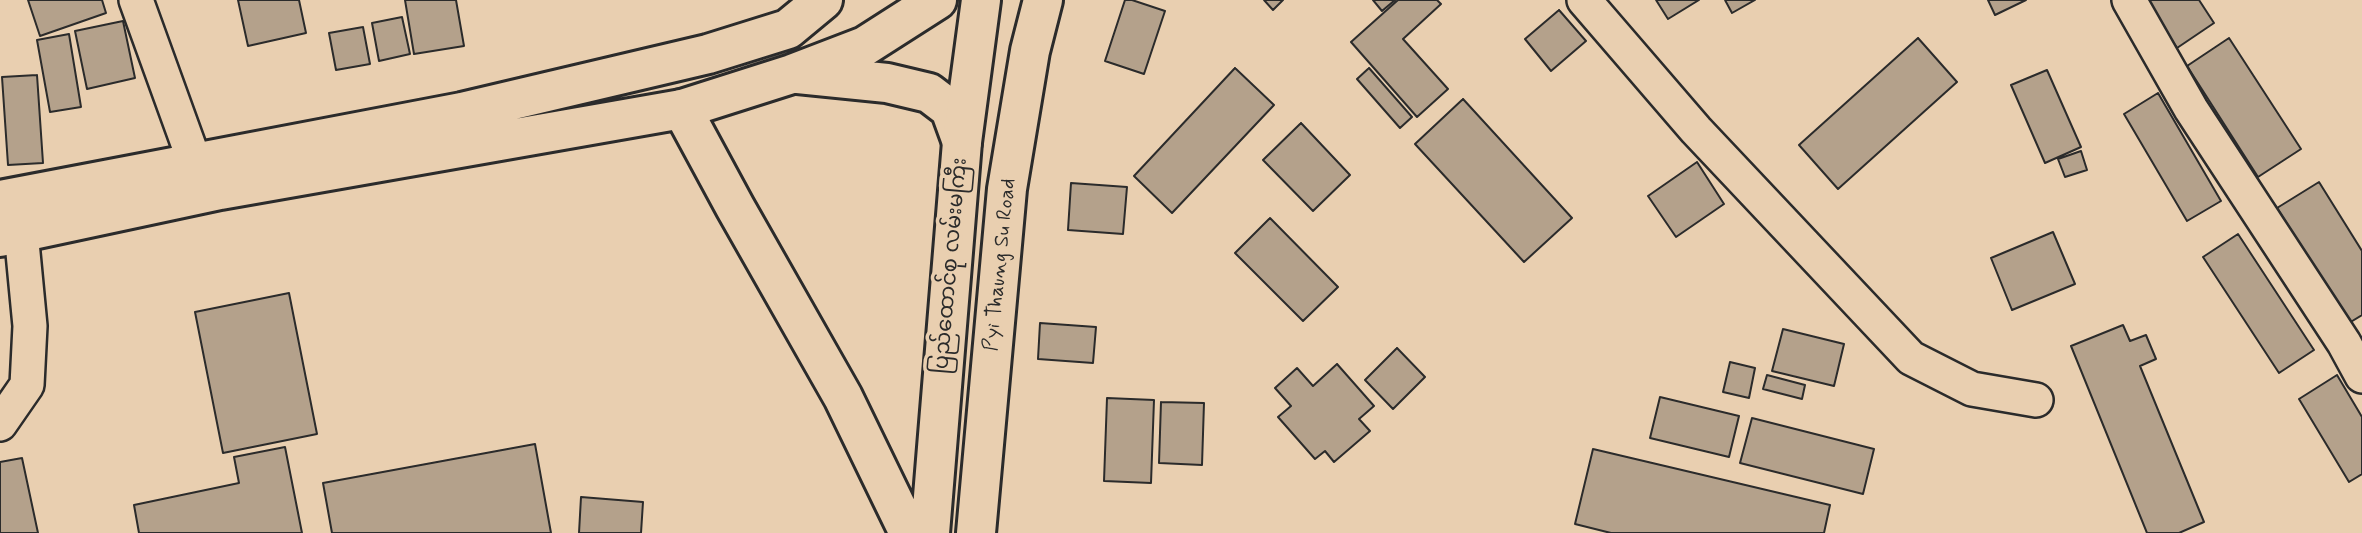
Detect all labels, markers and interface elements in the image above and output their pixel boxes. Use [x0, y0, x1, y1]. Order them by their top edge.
street label: ပြည်ထောင်စု လမ်းမကြီး [930, 157, 974, 375]
street label: Pyi Thaung Su Road [979, 177, 1023, 353]

